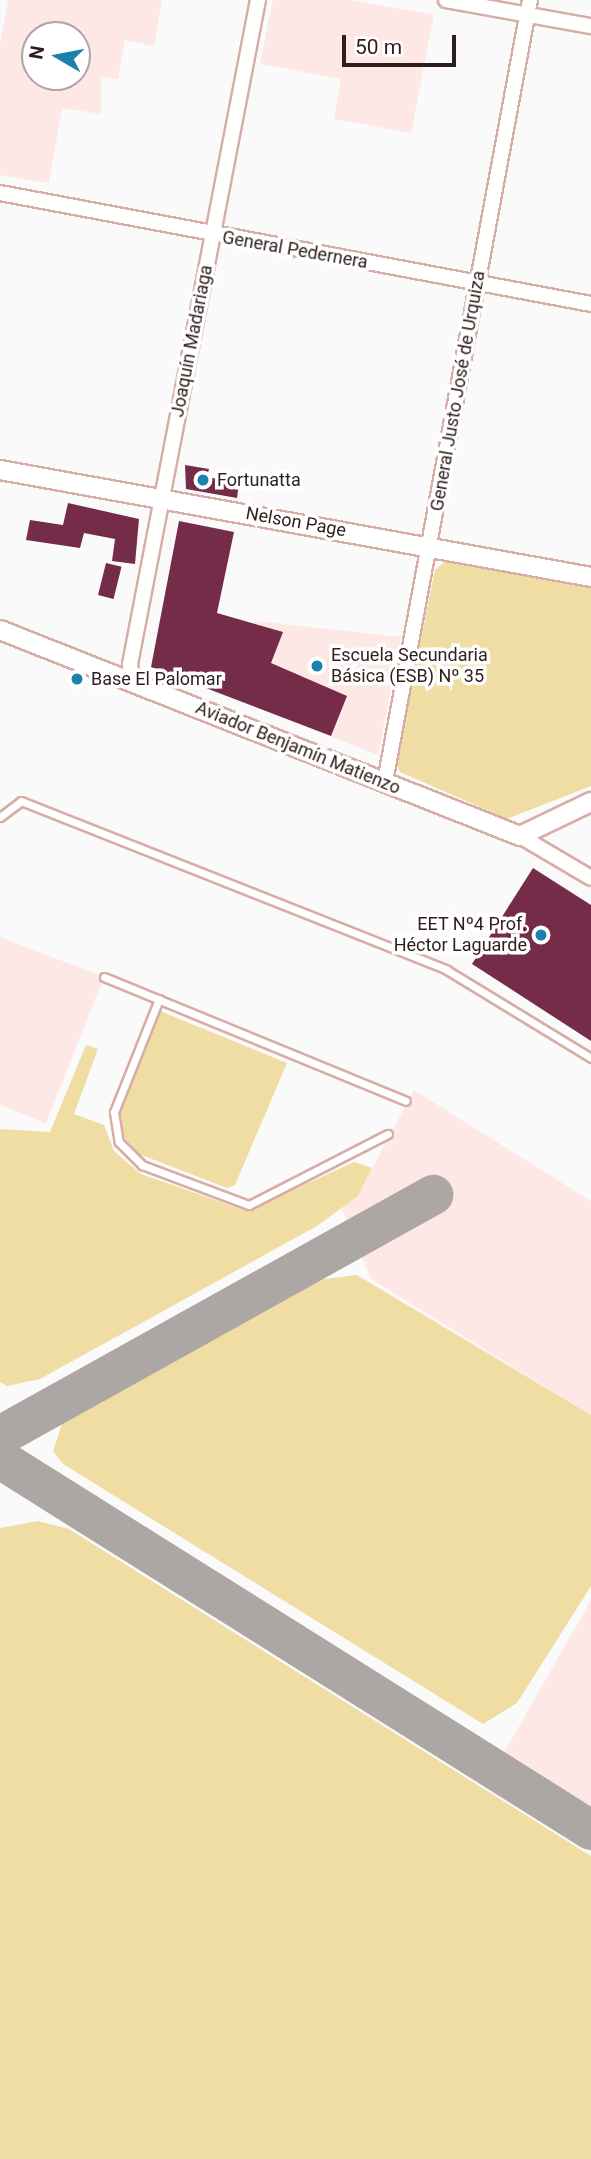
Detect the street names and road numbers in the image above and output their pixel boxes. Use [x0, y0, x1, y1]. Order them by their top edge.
street label: General Pedernera [221, 227, 369, 273]
street label: Joaquín Madariaga [167, 263, 217, 419]
street label: General Justo José de Urquiza [426, 269, 490, 513]
street label: Nelson Page [244, 503, 348, 541]
street label: Aviador Benjamín Matienzo [192, 697, 404, 799]

